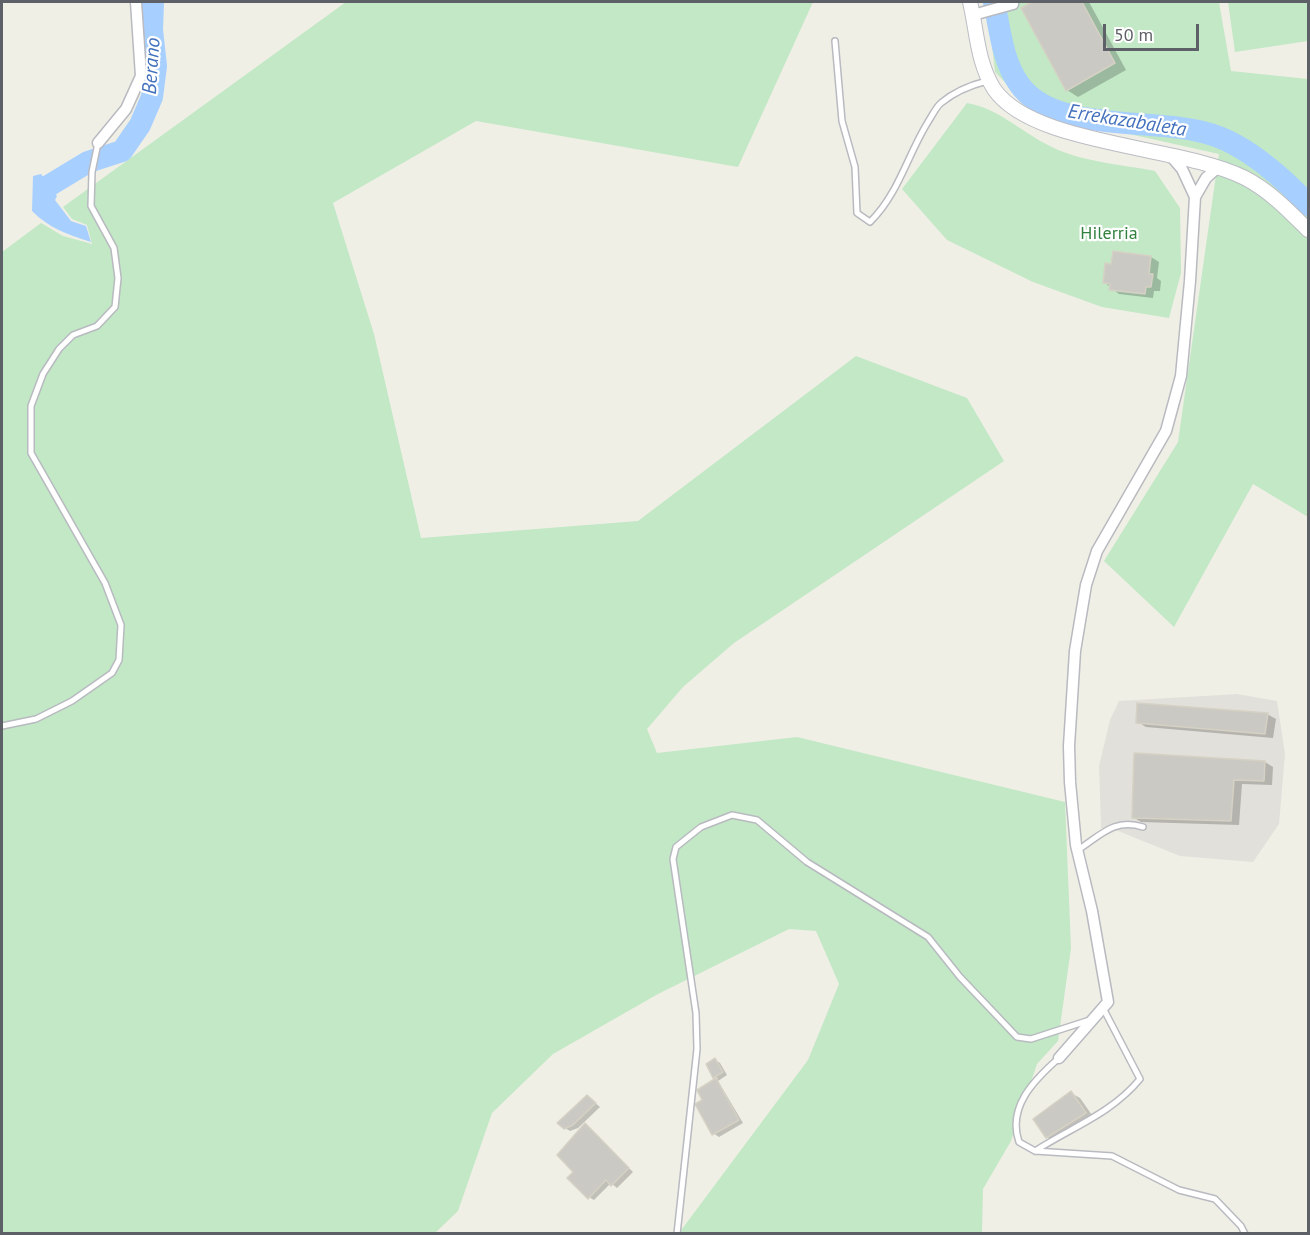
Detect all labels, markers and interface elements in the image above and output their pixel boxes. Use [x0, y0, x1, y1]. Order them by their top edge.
scale bar [1106, 12, 1202, 50]
text: 50 m [1114, 23, 1153, 46]
water label: Berano [138, 37, 166, 95]
water label: Errekazabaleta [1066, 100, 1188, 142]
park label: Hilerria [1080, 223, 1138, 245]

